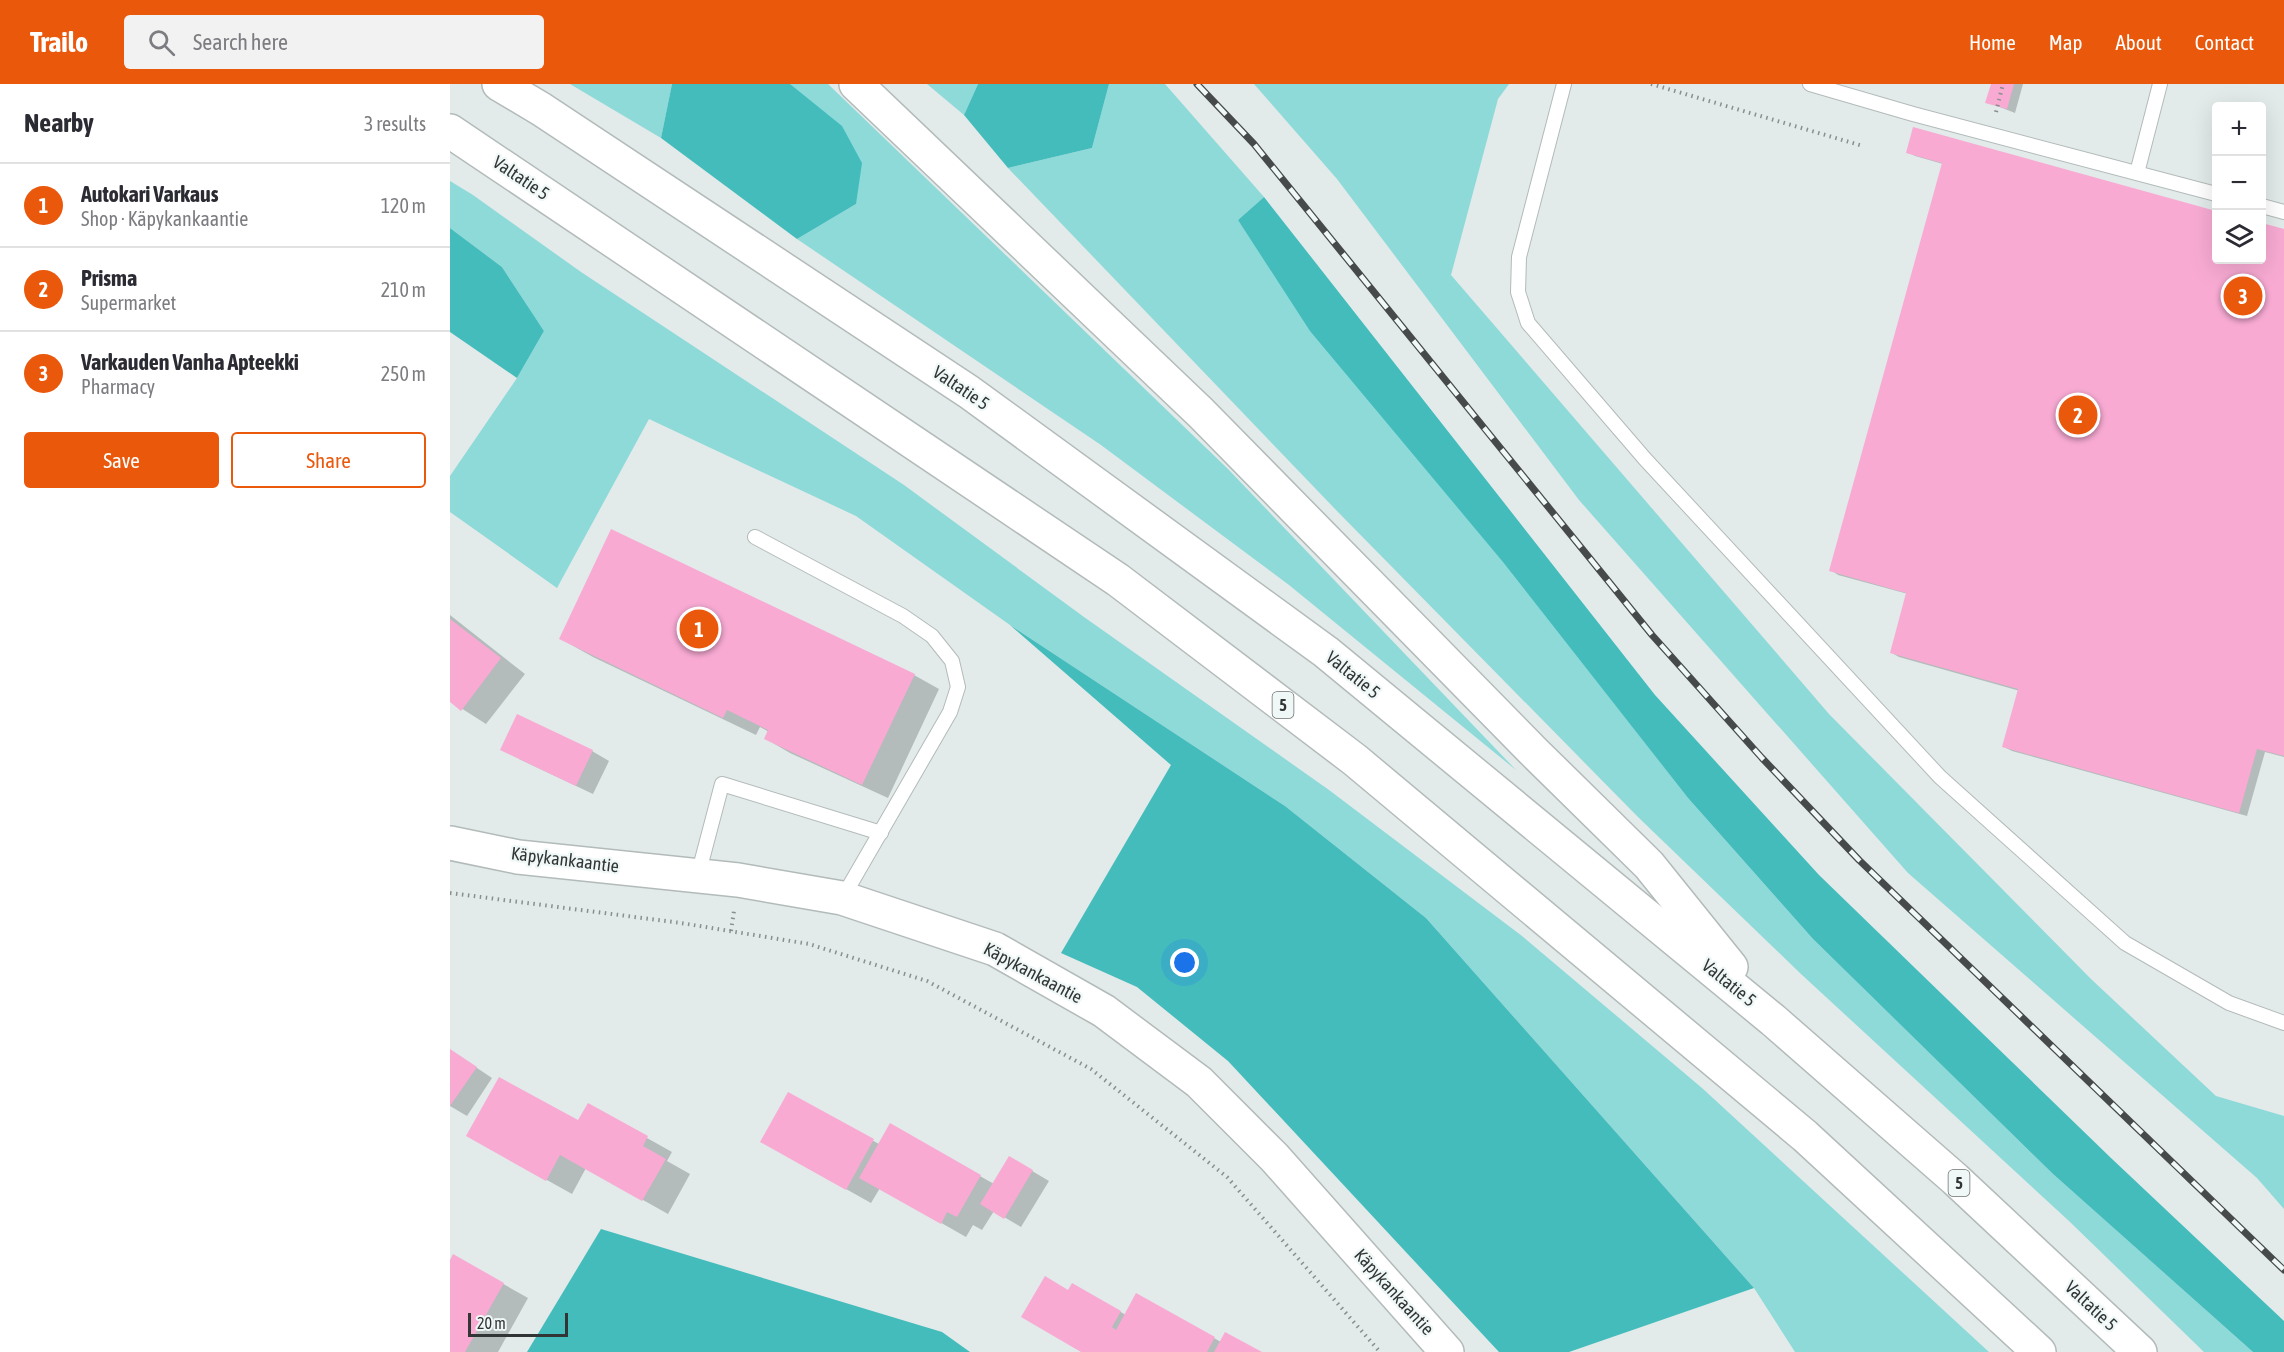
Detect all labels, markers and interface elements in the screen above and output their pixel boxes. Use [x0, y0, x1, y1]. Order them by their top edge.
search box [124, 15, 544, 69]
text: Trailo [30, 26, 88, 58]
icon: search [145, 26, 178, 59]
text: Search here [193, 29, 288, 55]
text: Home [1969, 30, 2016, 54]
text: Map [2049, 30, 2083, 54]
text: About [2116, 30, 2162, 54]
text: Contact [2195, 30, 2254, 54]
map controls [2212, 102, 2266, 264]
button: + [2212, 102, 2266, 156]
text: Nearby [24, 108, 94, 138]
text: 3 results [364, 112, 426, 135]
street label: Valtatie 5 [489, 151, 553, 204]
button: − [2212, 156, 2266, 210]
text: Autokari Varkaus [81, 181, 218, 207]
text: 1 [39, 194, 48, 217]
text: 120 m [381, 194, 426, 217]
text: Shop · Käpykankaantie [81, 207, 248, 230]
button: layers [2212, 210, 2266, 264]
text: Prisma [81, 265, 137, 291]
pin: 3 [2224, 274, 2262, 318]
text: 2 [39, 278, 48, 301]
text: 210 m [381, 278, 426, 301]
text: Supermarket [81, 291, 176, 314]
text: Varkauden Vanha Apteekki [81, 349, 299, 375]
street label: Valtatie 5 [929, 361, 993, 414]
text: 3 [39, 362, 48, 385]
text: 250 m [381, 362, 426, 385]
text: Pharmacy [81, 375, 155, 398]
pin: 2 [2058, 392, 2098, 438]
button: Save [24, 432, 219, 488]
button: Share [231, 432, 426, 488]
pin: 1 [680, 606, 718, 652]
street label: Valtatie 5 [1322, 646, 1385, 703]
road number: 5 [1272, 692, 1294, 718]
street label: Käpykankaantie [510, 842, 620, 877]
street label: Käpykankaantie [980, 938, 1086, 1007]
your location [1170, 948, 1199, 977]
street label: Valtatie 5 [1698, 954, 1761, 1011]
road number: 5 [1948, 1170, 1970, 1196]
street label: Käpykankaantie [1350, 1244, 1438, 1339]
street label: Valtatie 5 [2061, 1276, 2122, 1335]
scale bar [468, 1310, 568, 1338]
text: 20 m [477, 1314, 506, 1332]

